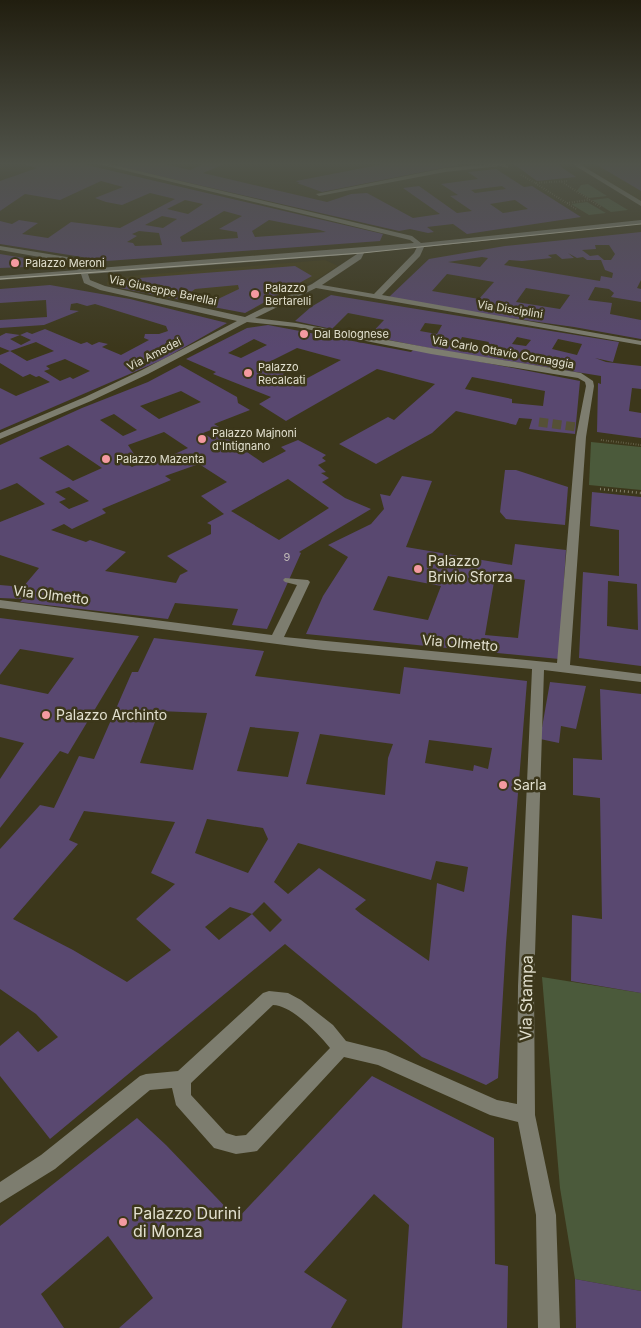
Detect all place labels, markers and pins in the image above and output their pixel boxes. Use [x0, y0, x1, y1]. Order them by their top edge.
place label: Palazzo Meroni [25, 256, 105, 270]
marker: Palazzo Meroni [9, 257, 21, 269]
place label: Palazzo Bertarelli [265, 281, 311, 308]
marker: Palazzo Bertarelli [249, 288, 261, 300]
place label: Dal Bolognese [314, 327, 389, 341]
marker: Dal Bolognese [298, 328, 310, 340]
place label: Palazzo Recalcati [258, 360, 305, 387]
marker: Palazzo Recalcati [242, 367, 254, 379]
place label: Palazzo Majnoni d'Intignano [212, 426, 297, 453]
marker: Palazzo Majnoni d'Intignano [196, 433, 208, 445]
place label: Palazzo Mazenta [116, 452, 205, 466]
marker: Palazzo Mazenta [100, 453, 112, 465]
place label: Palazzo Brivio Sforza [428, 552, 513, 585]
marker: Palazzo Brivio Sforza [412, 563, 424, 575]
place label: Palazzo Archinto [56, 706, 167, 723]
marker: Palazzo Archinto [40, 709, 52, 721]
place label: Sarla [513, 776, 547, 793]
marker: Sarla [497, 779, 509, 791]
place label: Palazzo Durini di Monza [133, 1203, 241, 1241]
marker: Palazzo Durini di Monza [117, 1216, 129, 1228]

